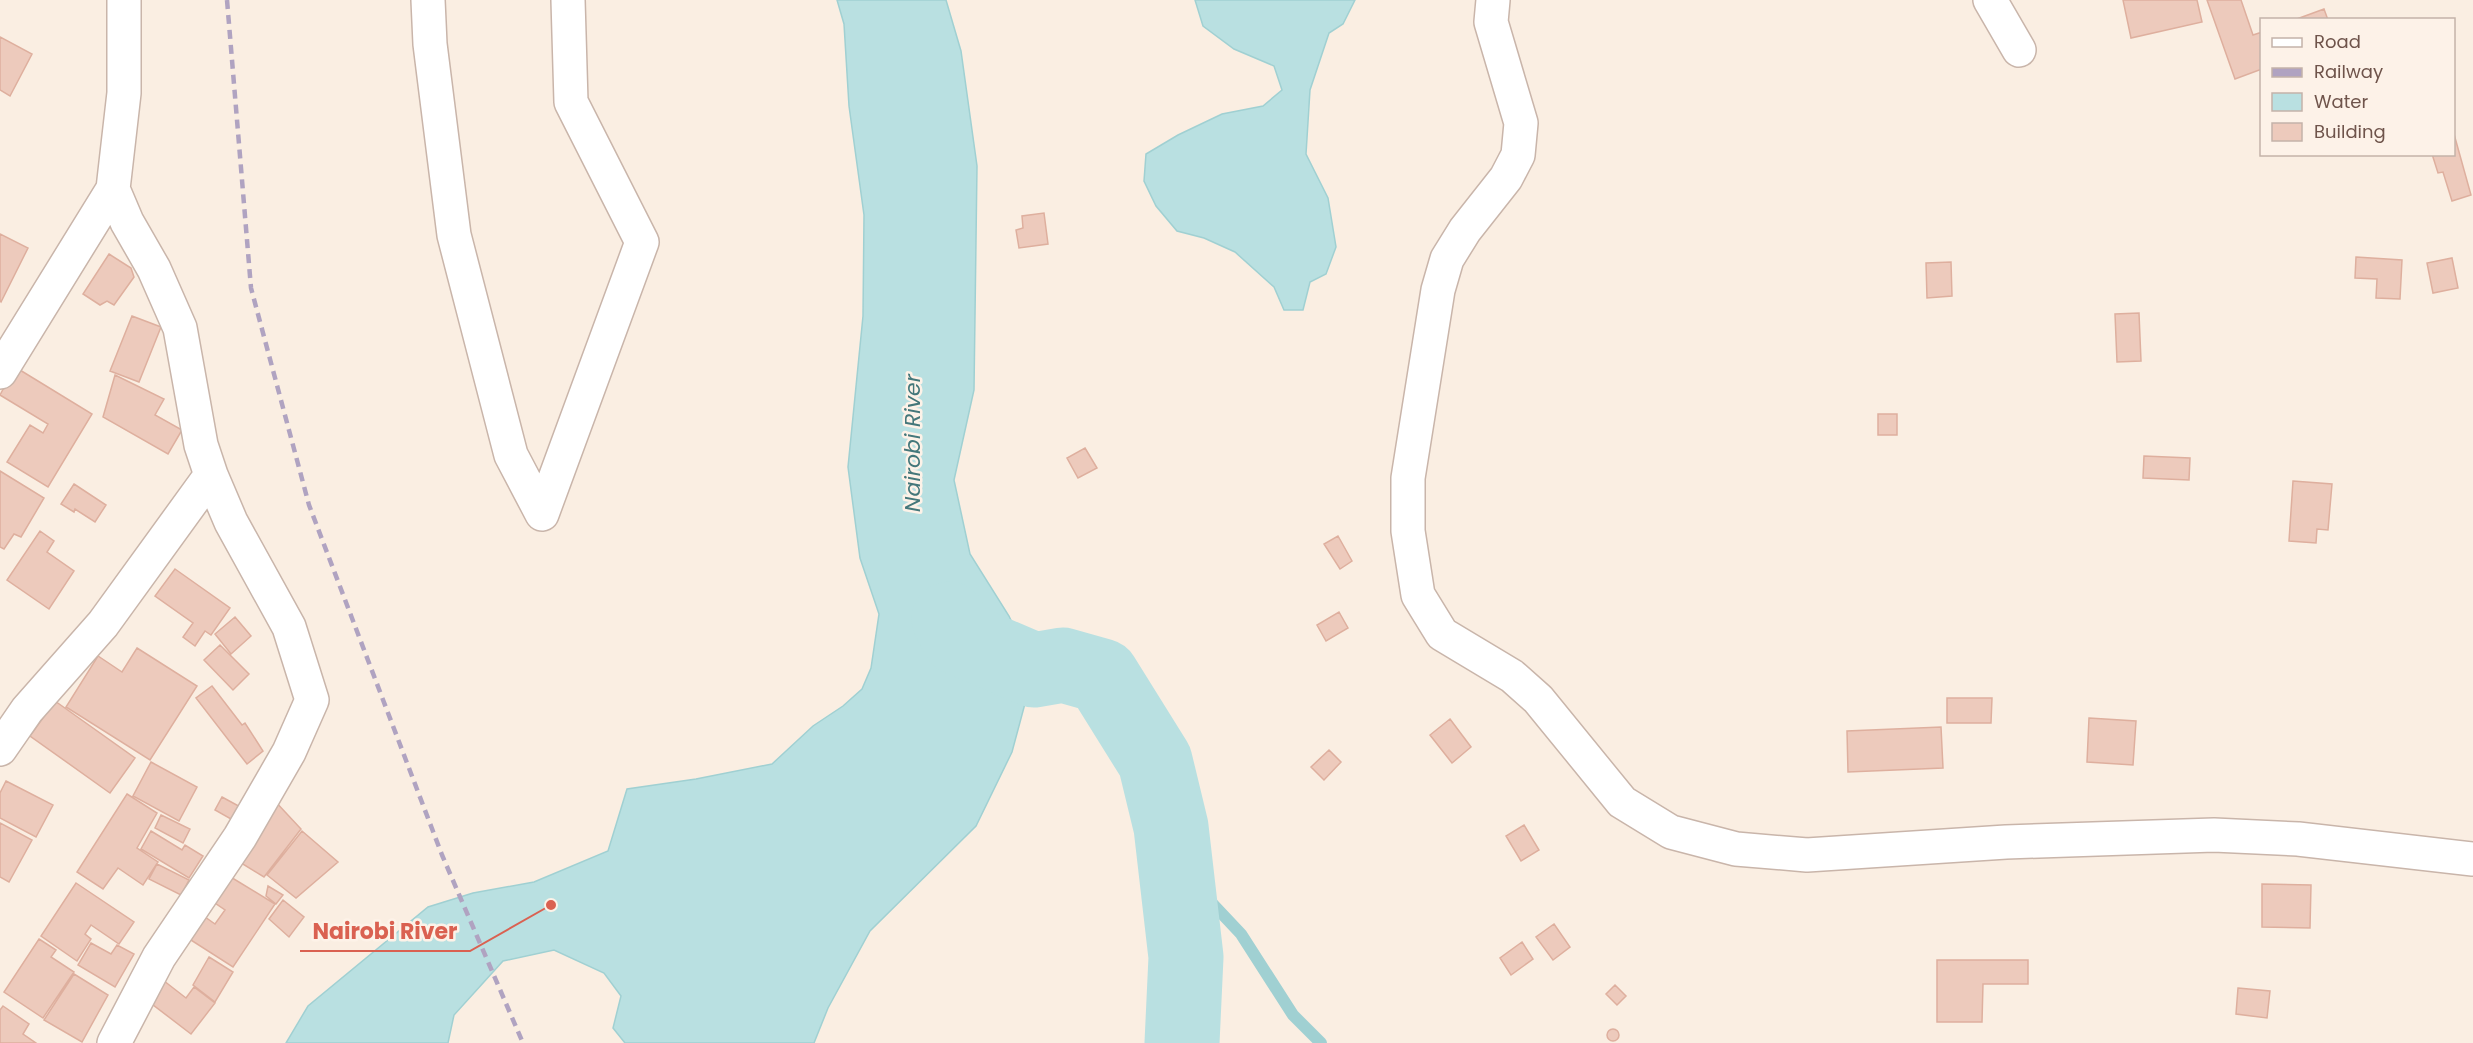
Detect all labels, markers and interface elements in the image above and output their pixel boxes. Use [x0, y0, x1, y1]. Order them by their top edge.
legend [2260, 18, 2455, 156]
text: Road [2314, 29, 2361, 54]
text: Railway [2314, 59, 2383, 84]
text: Water [2314, 89, 2368, 114]
text: Building [2314, 119, 2386, 144]
water label: Nairobi River [897, 373, 928, 512]
callout: Nairobi River [300, 911, 470, 951]
text: Nairobi River [312, 916, 458, 947]

